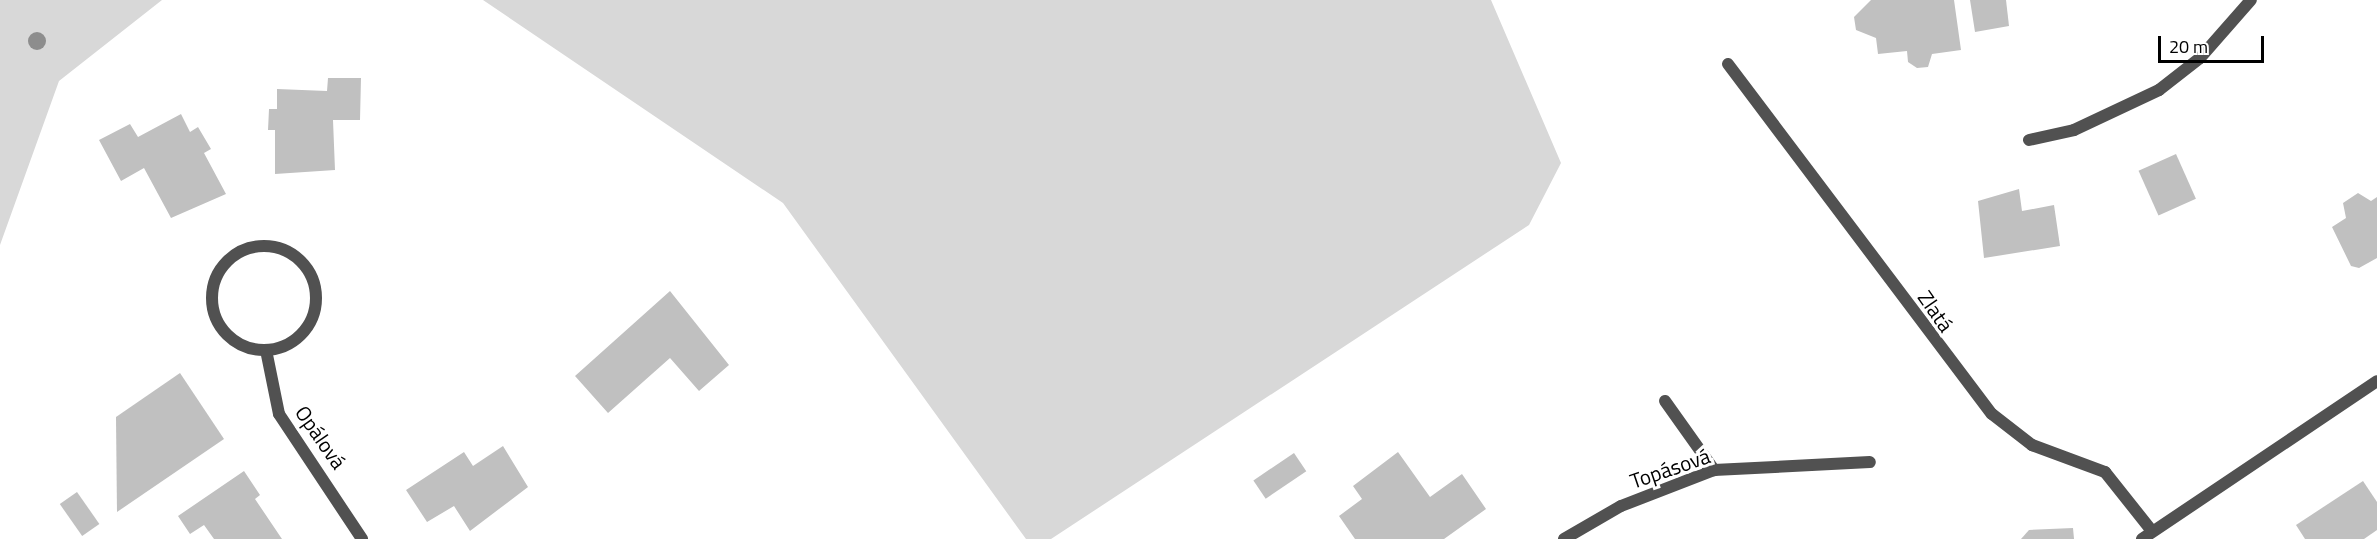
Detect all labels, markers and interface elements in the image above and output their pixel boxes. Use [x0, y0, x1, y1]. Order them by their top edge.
scale bar [2161, 24, 2268, 62]
text: 20 m [2169, 33, 2208, 60]
street label: Zlatá [1913, 286, 1959, 336]
street label: Opálová [290, 400, 352, 474]
street label: Topásová [1627, 443, 1713, 493]

